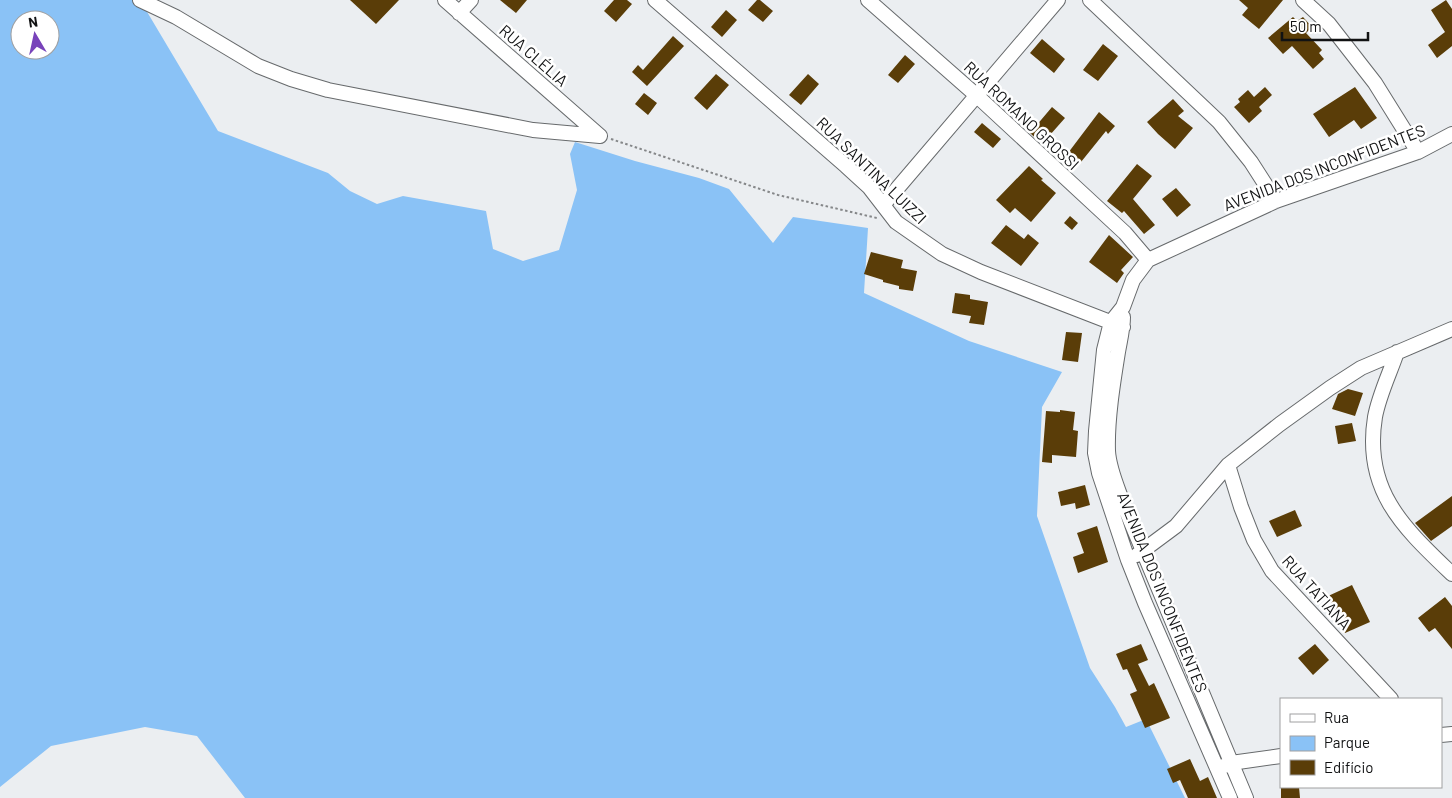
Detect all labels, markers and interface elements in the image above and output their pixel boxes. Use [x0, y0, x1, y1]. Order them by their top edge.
north arrow [10, 10, 60, 60]
scale bar [1282, 10, 1368, 42]
text: N [27, 13, 39, 31]
text: 50 m [1290, 17, 1322, 35]
street label: RUA CLÉLIA [496, 20, 572, 90]
street label: RUA ROMANO GROSSI [961, 57, 1083, 173]
street label: RUA SANTINA LUIZZI [813, 113, 931, 227]
street label: AVENIDA DOS INCONFIDENTES [1220, 120, 1428, 214]
street label: AVENIDA DOS INCONFIDENTES [1114, 489, 1212, 695]
street label: RUA TATIANA [1279, 551, 1355, 633]
legend [1280, 698, 1442, 788]
text: Rua [1324, 708, 1349, 726]
text: Parque [1324, 733, 1370, 751]
text: Edifício [1324, 758, 1373, 776]

